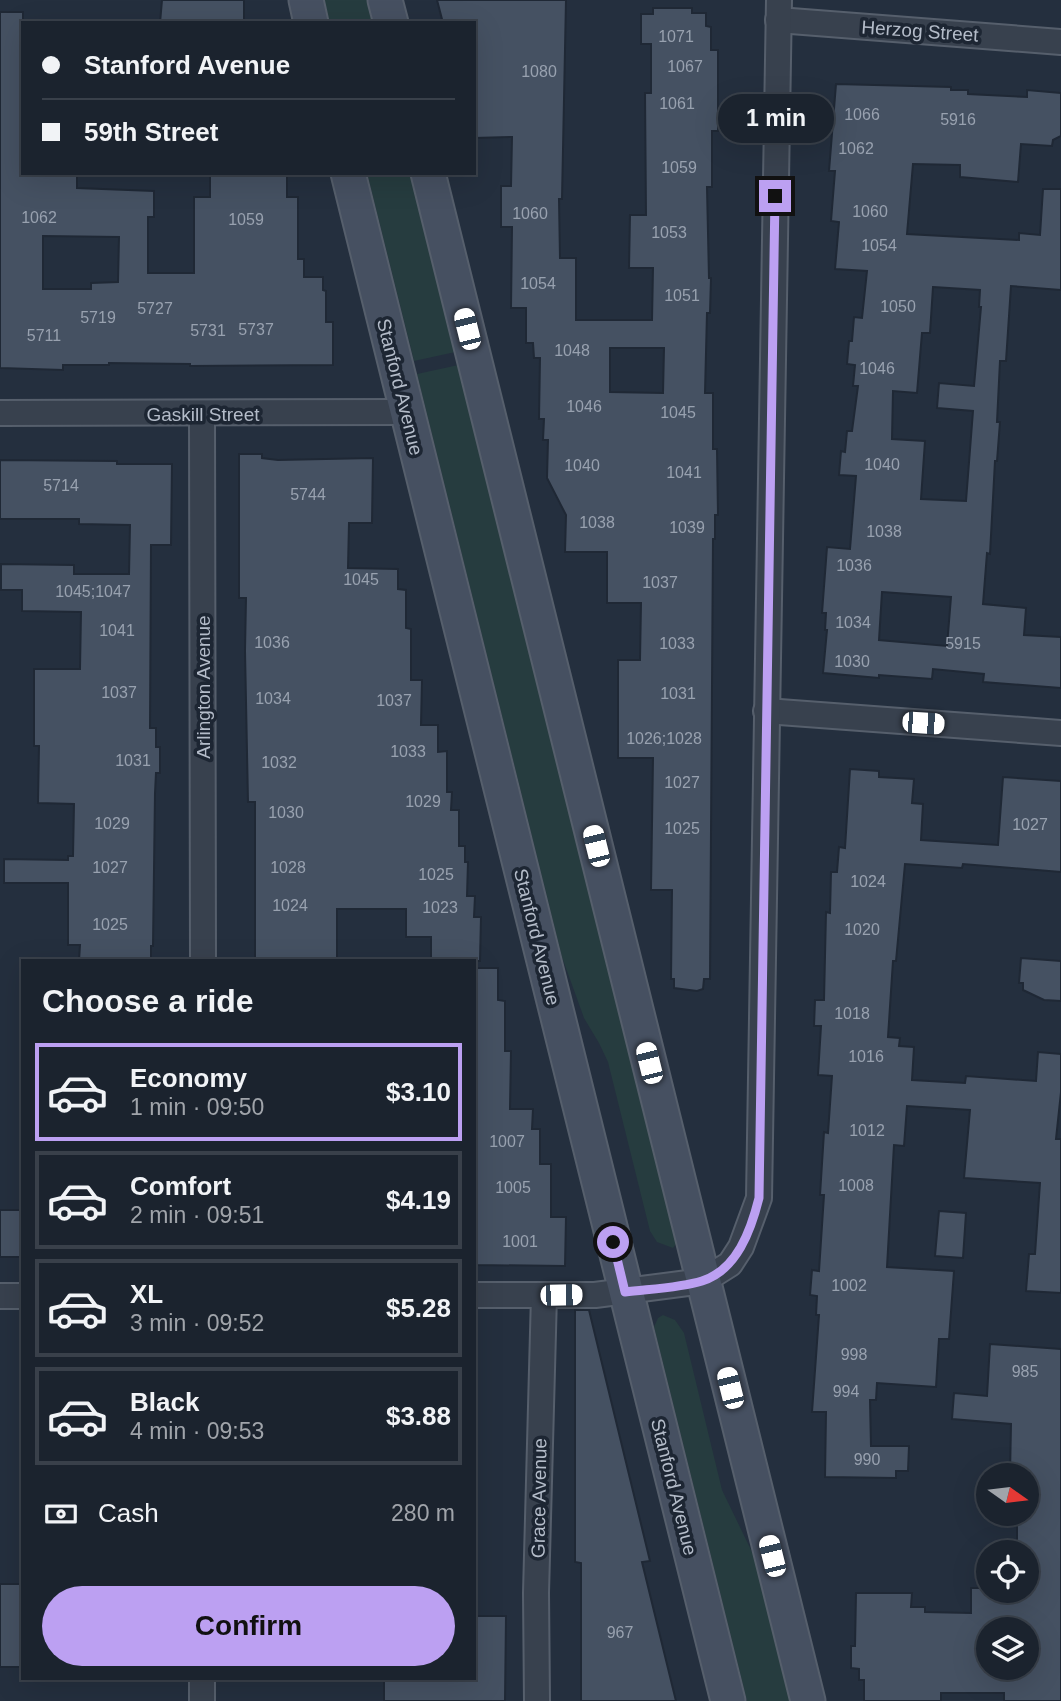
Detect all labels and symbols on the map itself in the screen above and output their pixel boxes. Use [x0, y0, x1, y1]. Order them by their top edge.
street label: Herzog Street [861, 16, 980, 46]
house number: 1071 [658, 28, 694, 45]
house number: 1067 [667, 58, 703, 75]
house number: 1080 [521, 63, 557, 80]
callout: 1 min [717, 94, 833, 144]
house number: 1061 [659, 95, 695, 112]
house number: 1066 [844, 106, 880, 123]
house number: 5916 [940, 111, 976, 128]
house number: 1062 [838, 140, 874, 157]
house number: 1059 [661, 159, 697, 176]
route end [759, 180, 791, 212]
house number: 1060 [852, 203, 888, 220]
house number: 1060 [512, 205, 548, 222]
house number: 1062 [21, 209, 57, 226]
house number: 1059 [228, 211, 264, 228]
house number: 1053 [651, 224, 687, 241]
house number: 1054 [861, 237, 897, 254]
house number: 1054 [520, 275, 556, 292]
house number: 1051 [664, 287, 700, 304]
house number: 1050 [880, 298, 916, 315]
house number: 5727 [137, 300, 173, 317]
car [452, 306, 483, 352]
house number: 5719 [80, 309, 116, 326]
street label: Stanford Avenue [373, 316, 427, 458]
house number: 5737 [238, 321, 274, 338]
house number: 5731 [190, 322, 226, 339]
house number: 5711 [27, 327, 61, 344]
house number: 1048 [554, 342, 590, 359]
house number: 1046 [859, 360, 895, 377]
house number: 1046 [566, 398, 602, 415]
street label: Gaskill Street [147, 404, 260, 425]
house number: 1045 [660, 404, 696, 421]
house number: 1040 [864, 456, 900, 473]
house number: 1040 [564, 457, 600, 474]
house number: 1041 [666, 464, 702, 481]
house number: 5714 [43, 477, 79, 494]
house number: 5744 [290, 486, 326, 503]
house number: 1038 [579, 514, 615, 531]
house number: 1039 [669, 519, 705, 536]
house number: 1038 [866, 523, 902, 540]
house number: 1036 [836, 557, 872, 574]
house number: 1045 [343, 571, 379, 588]
house number: 1037 [642, 574, 678, 591]
house number: 1045;1047 [55, 583, 131, 600]
house number: 1034 [835, 614, 871, 631]
street label: Arlington Avenue [193, 615, 214, 759]
house number: 1041 [99, 622, 135, 639]
house number: 1036 [254, 634, 290, 651]
house number: 1033 [659, 635, 695, 652]
house number: 5915 [945, 635, 981, 652]
house number: 1030 [834, 653, 870, 670]
house number: 1037 [101, 684, 137, 701]
house number: 1031 [660, 685, 696, 702]
house number: 1034 [255, 690, 291, 707]
house number: 1037 [376, 692, 412, 709]
car [902, 711, 945, 735]
house number: 1026;1028 [626, 730, 702, 747]
house number: 1033 [390, 743, 426, 760]
house number: 1031 [115, 752, 151, 769]
house number: 1032 [261, 754, 297, 771]
house number: 1027 [664, 774, 700, 791]
house number: 1029 [405, 793, 441, 810]
house number: 1030 [268, 804, 304, 821]
house number: 1029 [94, 815, 130, 832]
house number: 1027 [1012, 816, 1048, 833]
house number: 1025 [664, 820, 700, 837]
car [581, 823, 612, 869]
house number: 1027 [92, 859, 128, 876]
house number: 1028 [270, 859, 306, 876]
house number: 1025 [418, 866, 454, 883]
street label: Stanford Avenue [510, 866, 564, 1008]
house number: 1024 [850, 873, 886, 890]
house number: 1024 [272, 897, 308, 914]
house number: 1023 [422, 899, 458, 916]
house number: 1025 [92, 916, 128, 933]
house number: 1020 [844, 921, 880, 938]
house number: 1018 [834, 1005, 870, 1022]
car [634, 1040, 665, 1086]
house number: 1016 [848, 1048, 884, 1065]
house number: 1012 [849, 1122, 885, 1139]
house number: 1007 [489, 1133, 525, 1150]
house number: 1008 [838, 1177, 874, 1194]
house number: 1005 [495, 1179, 531, 1196]
route start [597, 1226, 629, 1258]
house number: 1001 [502, 1233, 538, 1250]
house number: 1002 [831, 1277, 867, 1294]
car [540, 1284, 583, 1306]
house number: 998 [841, 1346, 867, 1363]
house number: 985 [1012, 1363, 1038, 1380]
car [715, 1365, 746, 1411]
house number: 994 [833, 1383, 859, 1400]
street label: Stanford Avenue [647, 1416, 701, 1558]
street label: Grace Avenue [527, 1438, 551, 1558]
house number: 990 [854, 1451, 880, 1468]
north arrow [976, 1463, 1040, 1526]
car [757, 1533, 788, 1579]
house number: 967 [607, 1624, 633, 1641]

